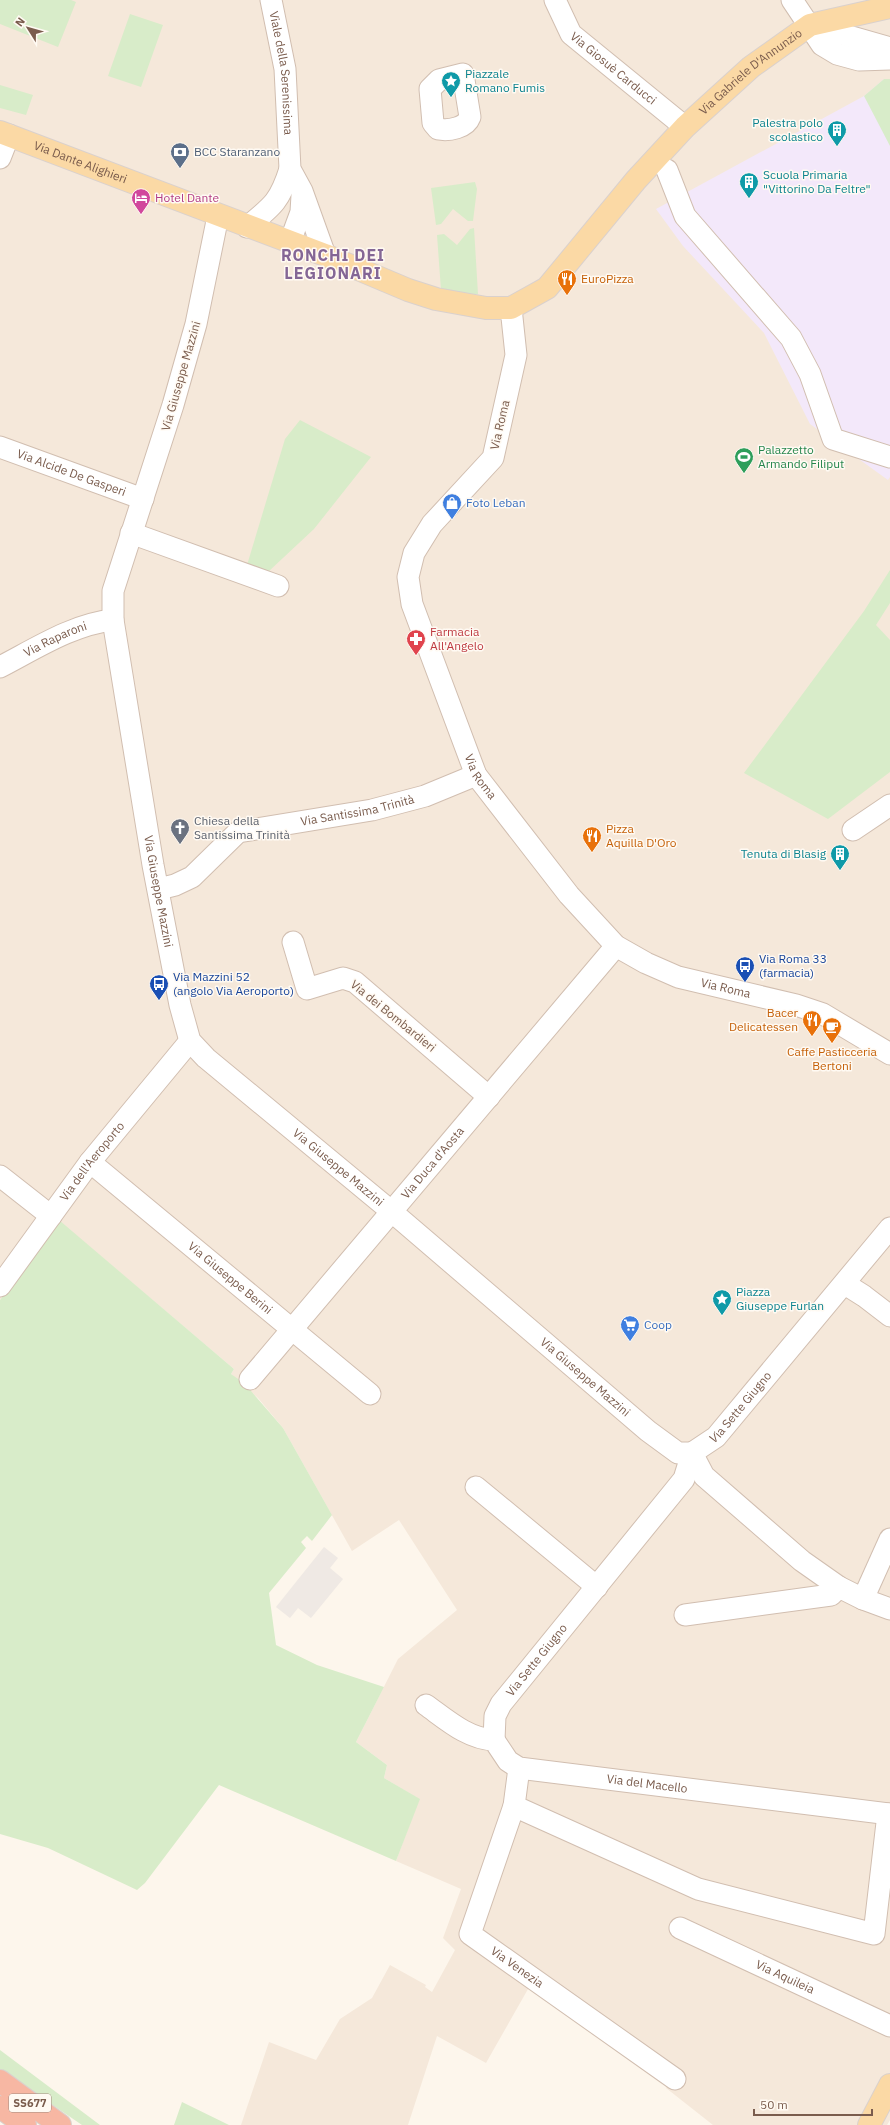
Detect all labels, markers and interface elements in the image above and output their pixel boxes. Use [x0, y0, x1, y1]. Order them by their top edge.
north arrow [8, 8, 48, 48]
street label: Viale della Serenissima [266, 10, 296, 136]
text: N [12, 15, 28, 29]
street label: Via Gabriele D'Annunzio [696, 25, 805, 118]
street label: Via Giosuè Carducci [567, 28, 660, 108]
place label: Piazzale Romano Fumis [465, 66, 545, 95]
place icon: Piazzale Romano Fumis [440, 70, 462, 98]
place label: Palestra polo scolastico [752, 115, 823, 144]
building icon: Palestra polo scolastico [826, 119, 848, 147]
street label: Via Dante Alighieri [32, 137, 129, 186]
bank icon: BCC Staranzano [169, 141, 191, 169]
place label: BCC Staranzano [194, 144, 280, 159]
place label: Scuola Primaria "Vittorino Da Feltre" [763, 167, 871, 196]
building icon: Scuola Primaria "Vittorino Da Feltre" [738, 171, 760, 199]
hotel icon: Hotel Dante [130, 187, 152, 215]
place label: Hotel Dante [155, 190, 219, 205]
district label: RONCHI DEI LEGIONARI [281, 245, 385, 283]
restaurant icon: EuroPizza [556, 268, 578, 296]
place label: EuroPizza [581, 271, 634, 286]
street label: Via Giuseppe Mazzini [158, 319, 203, 433]
street label: Via Roma [487, 398, 513, 451]
place label: Palazzetto Armando Filiput [758, 442, 844, 471]
street label: Via Alcide De Gasperi [15, 446, 128, 499]
sports icon: Palazzetto Armando Filiput [733, 446, 755, 474]
shop icon: Foto Leban [441, 492, 463, 520]
place label: Foto Leban [466, 495, 526, 510]
street label: Via Raparoni [21, 618, 89, 660]
place label: Farmacia All'Angelo [430, 624, 484, 653]
pharmacy icon: Farmacia All'Angelo [405, 628, 427, 656]
street label: Via Roma [462, 752, 500, 803]
street label: Via Santissima Trinità [299, 791, 416, 829]
place label: Chiesa della Santissima Trinità [194, 813, 290, 842]
church icon: Chiesa della Santissima Trinità [169, 817, 191, 845]
place label: Pizza Aquilla D'Oro [606, 821, 677, 850]
restaurant icon: Pizza Aquilla D'Oro [581, 825, 603, 853]
street label: Via Giuseppe Mazzini [141, 834, 177, 949]
building icon: Tenuta di Blasig [829, 843, 851, 871]
place label: Tenuta di Blasig [741, 846, 827, 861]
place label: Via Roma 33 (farmacia) [759, 951, 827, 980]
bus stop icon: Via Roma 33 (farmacia) [734, 955, 756, 983]
place label: Via Mazzini 52 (angolo Via Aeroporto) [173, 969, 294, 998]
bus stop icon: Via Mazzini 52 (angolo Via Aeroporto) [148, 973, 170, 1001]
street label: Via Roma [699, 975, 753, 1001]
street label: Via dei Bombardieri [348, 977, 439, 1055]
place label: Bacer Delicatessen [729, 1005, 799, 1034]
restaurant icon: Bacer Delicatessen [801, 1009, 823, 1037]
cafe icon: Caffe Pasticceria Bertoni [821, 1016, 843, 1044]
place label: Caffe Pasticceria Bertoni [787, 1044, 878, 1073]
street label: Via dell'Aeroporto [56, 1118, 127, 1204]
street label: Via Duca d'Aosta [398, 1123, 467, 1202]
street label: Via Giuseppe Mazzini [290, 1125, 387, 1209]
street label: Via Giuseppe Berini [185, 1238, 276, 1317]
place label: Piazza Giuseppe Furlan [736, 1284, 824, 1313]
place icon: Piazza Giuseppe Furlan [711, 1288, 733, 1316]
supermarket icon: Coop [619, 1314, 641, 1342]
place label: Coop [644, 1317, 672, 1332]
street label: Via Giuseppe Mazzini [537, 1334, 634, 1419]
street label: Via Sette Giugno [707, 1368, 775, 1446]
street label: Via Sette Giugno [502, 1620, 570, 1699]
street label: Via del Macello [606, 1771, 689, 1796]
street label: Via Venezia [488, 1943, 547, 1991]
street label: Via Aquileia [753, 1956, 818, 1997]
scale bar [754, 2091, 872, 2117]
road number: SS677 [9, 2094, 51, 2112]
text: 50 m [760, 2097, 788, 2112]

